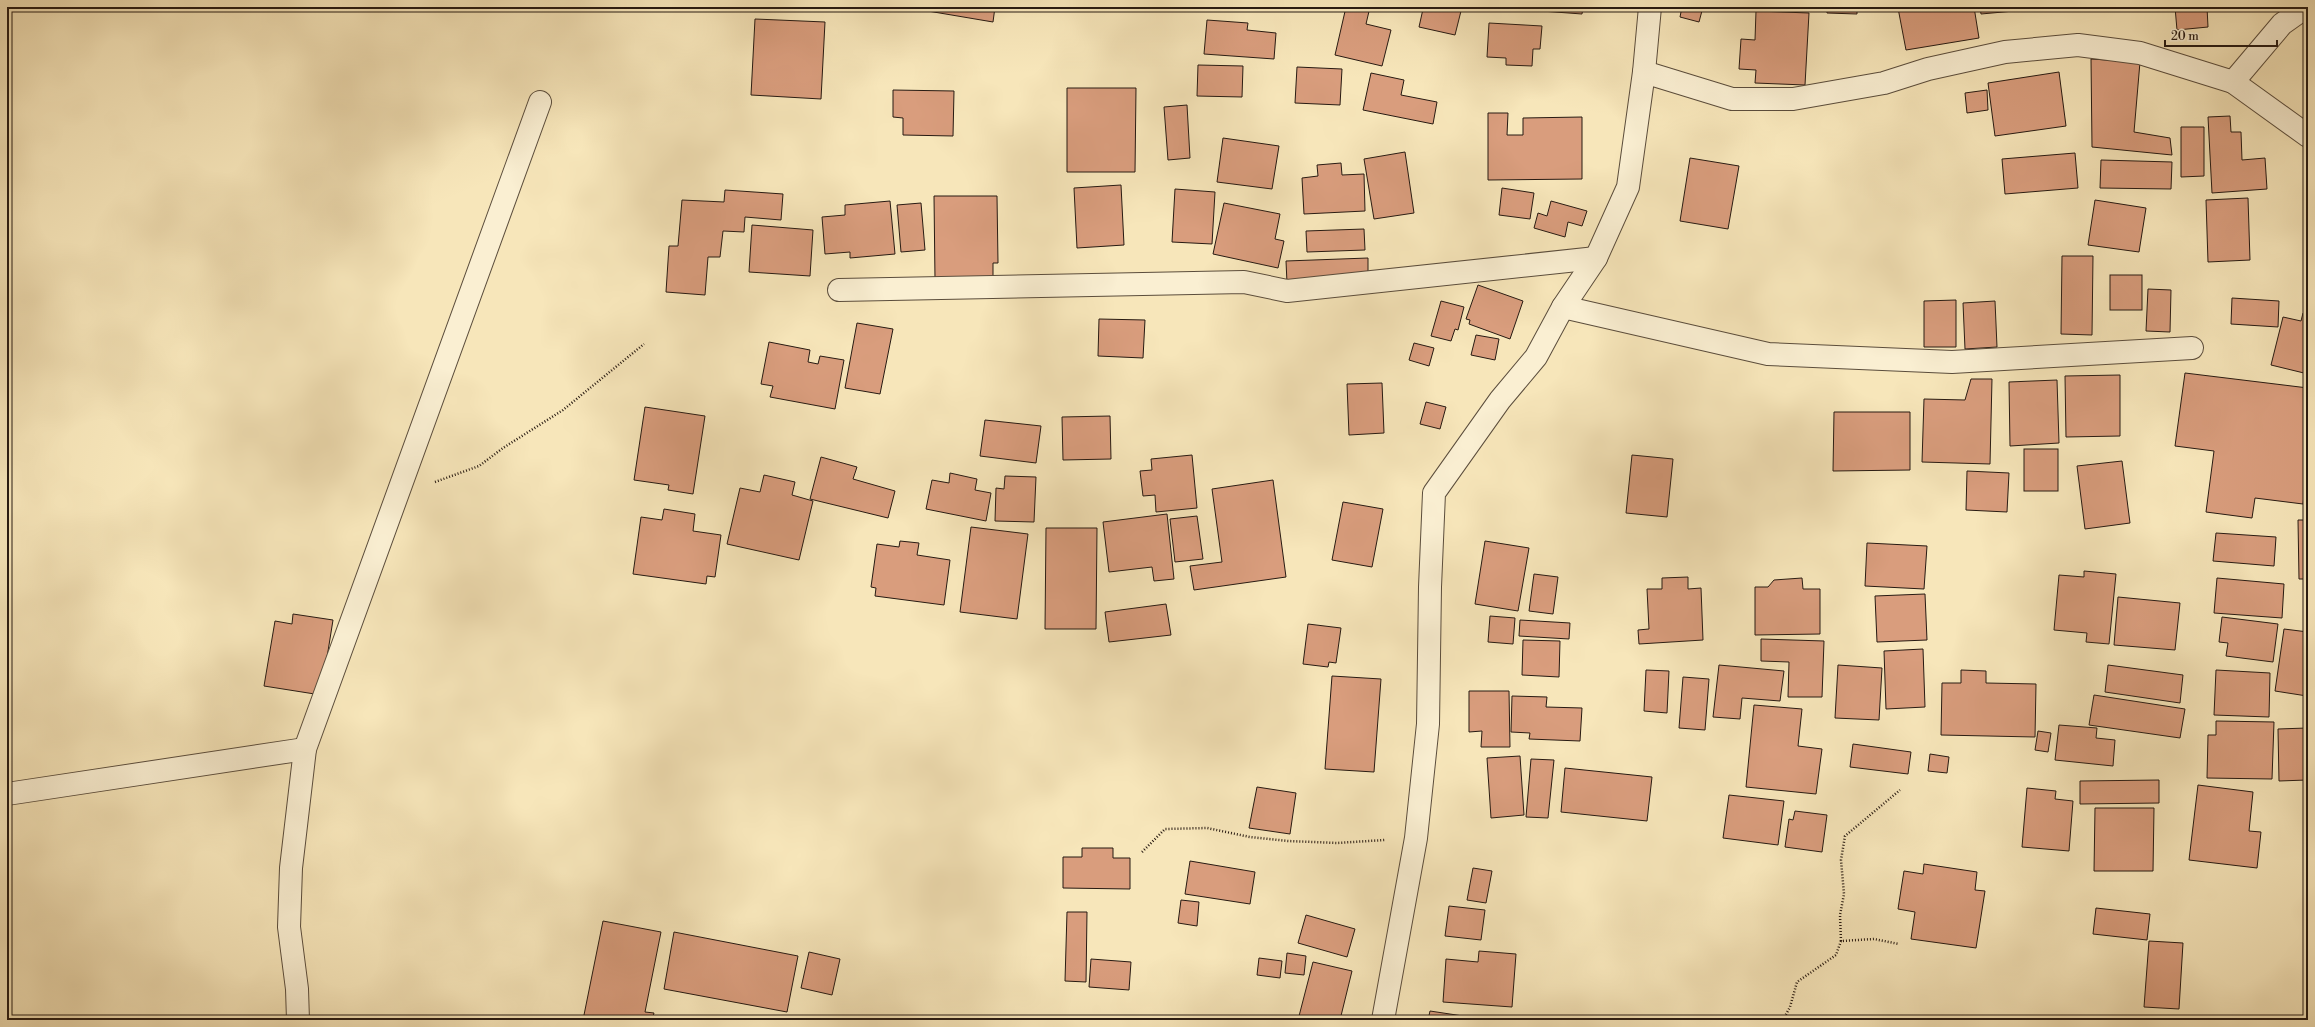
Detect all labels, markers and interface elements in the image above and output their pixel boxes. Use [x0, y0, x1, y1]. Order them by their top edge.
scale bar [2165, 22, 2277, 48]
text: 20 m [2171, 29, 2199, 44]

